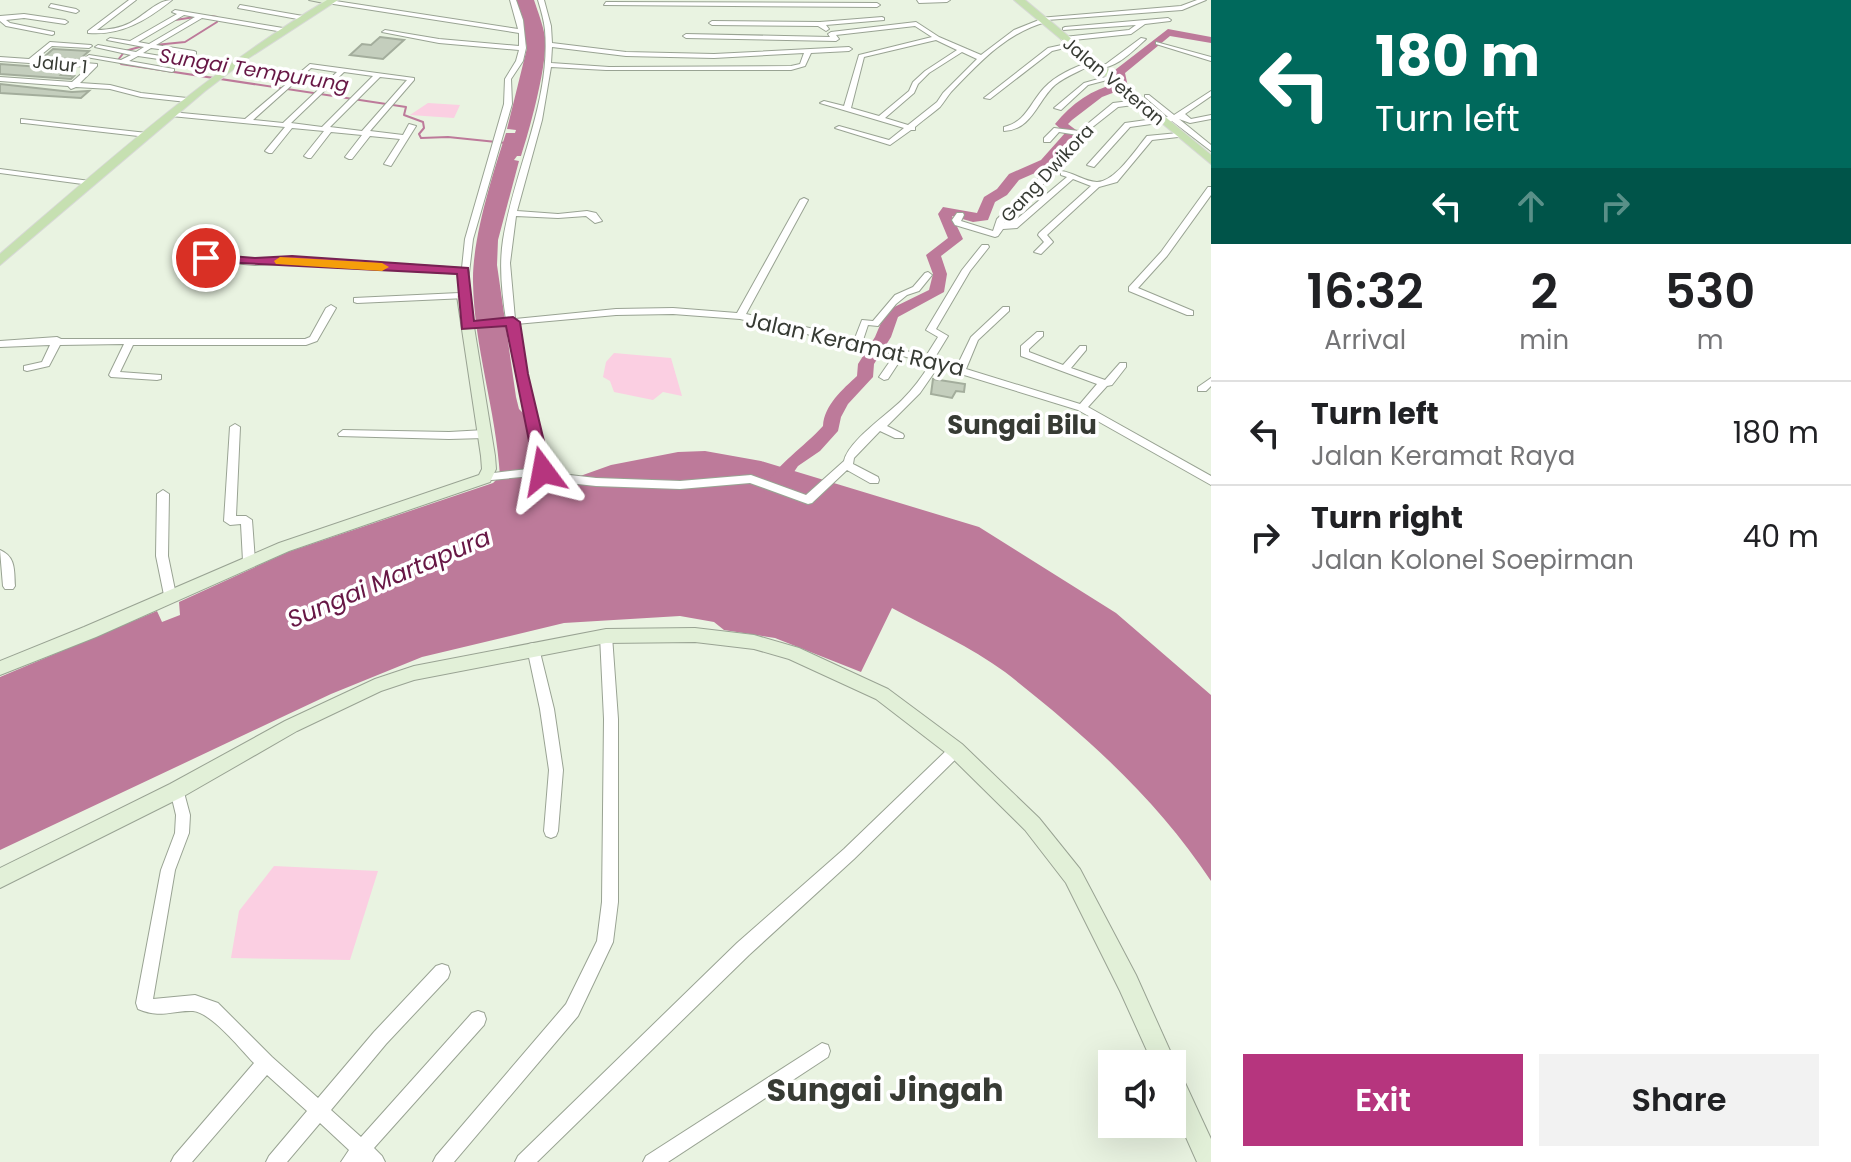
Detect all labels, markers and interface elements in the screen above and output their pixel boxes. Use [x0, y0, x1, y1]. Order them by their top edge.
text: 180 m [1375, 17, 1540, 96]
street label: Jalan Veteran [1058, 31, 1170, 131]
icon: left [1243, 32, 1347, 136]
water label: Sungai Tempurung [157, 41, 351, 99]
street label: Jalur 1 [31, 49, 89, 79]
text: Turn left [1375, 93, 1520, 144]
street label: Gang Dwikora [995, 118, 1099, 228]
icon: left [1425, 184, 1469, 228]
icon: ahead [1509, 184, 1553, 228]
icon: right [1593, 184, 1637, 228]
pin [172, 224, 240, 292]
icon: arrive [184, 236, 228, 280]
text: 16:32 [1307, 258, 1424, 325]
text: 2 [1530, 258, 1558, 325]
text: 530 [1665, 258, 1755, 325]
street label: Jalan Keramat Raya [743, 304, 967, 384]
text: Arrival [1324, 322, 1406, 358]
text: min [1519, 322, 1569, 358]
text: m [1697, 322, 1723, 358]
text: Turn left [1311, 392, 1439, 435]
district label: Sungai Bilu [947, 407, 1097, 443]
icon: left [1243, 411, 1287, 455]
text: 180 m [1733, 411, 1819, 454]
position arrow [501, 429, 585, 513]
text: Jalan Keramat Raya [1311, 438, 1575, 474]
text: Turn right [1311, 496, 1463, 539]
icon: right [1243, 515, 1287, 559]
text: 40 m [1742, 515, 1819, 558]
water label: Sungai Martapura [282, 520, 496, 636]
text: Jalan Kolonel Soepirman [1311, 542, 1634, 578]
map controls [1098, 1050, 1186, 1138]
button: sound [1098, 1050, 1186, 1138]
button: Exit [1243, 1054, 1523, 1146]
button: Share [1539, 1054, 1819, 1146]
district label: Sungai Jingah [766, 1067, 1004, 1112]

